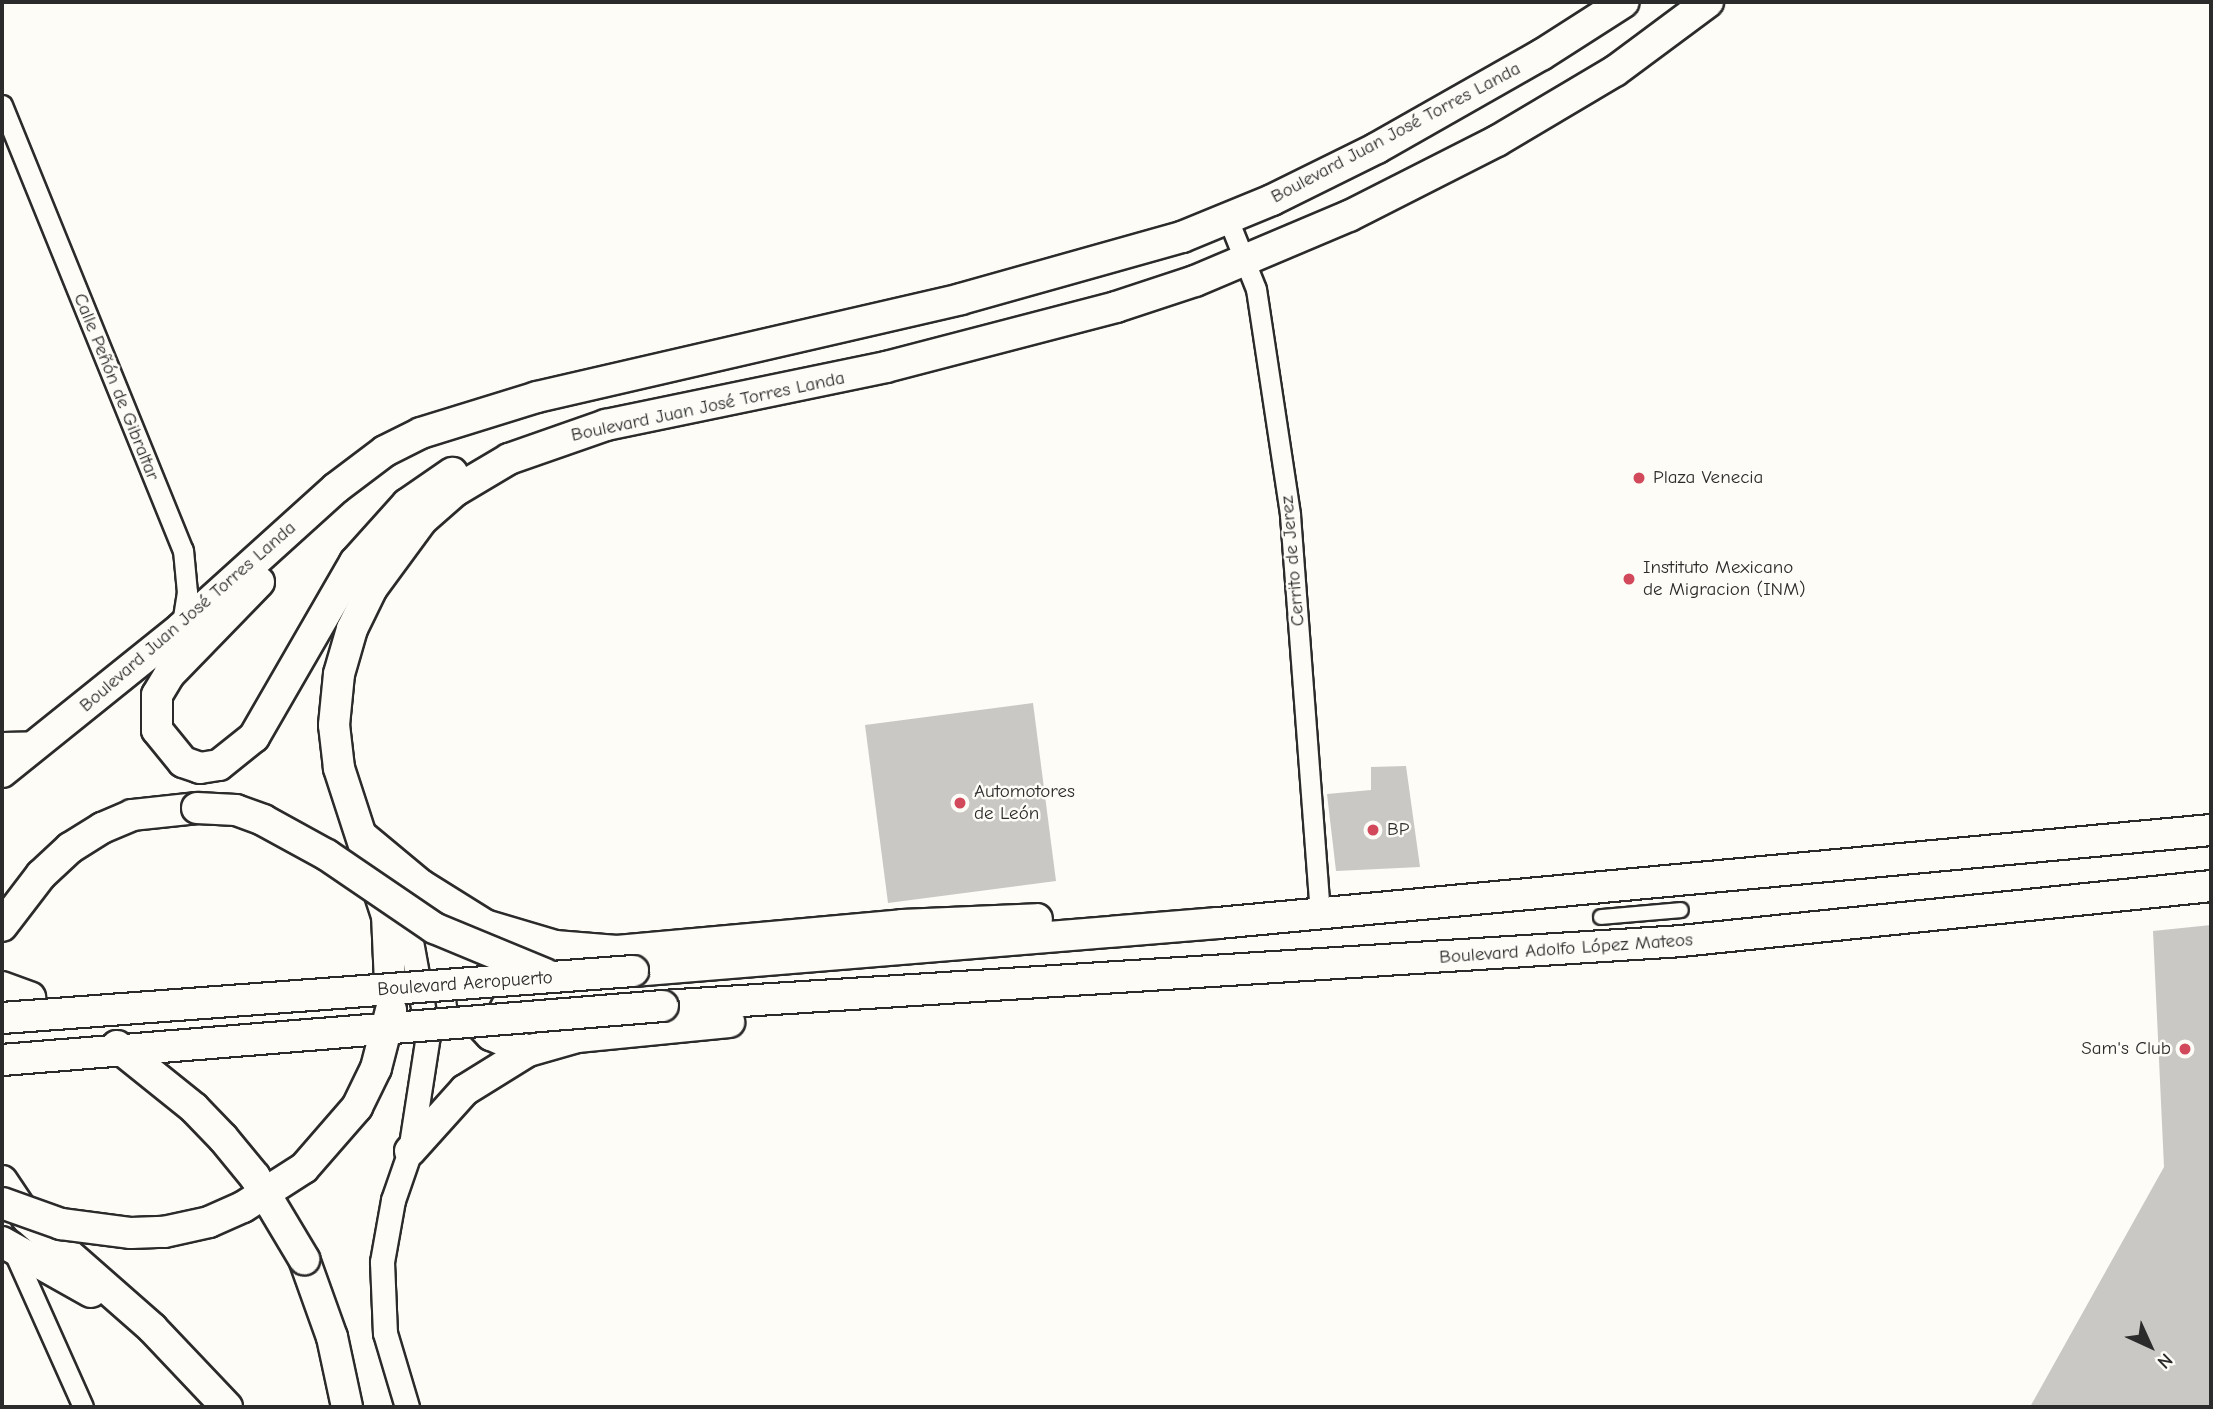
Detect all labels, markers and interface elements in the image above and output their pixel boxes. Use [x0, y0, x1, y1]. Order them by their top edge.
street label: Boulevard Juan José Torres Landa [1267, 57, 1525, 209]
street label: Calle Peñón de Gibraltar [68, 290, 164, 484]
street label: Boulevard Juan José Torres Landa [569, 367, 847, 447]
place label: Plaza Venecia [1653, 467, 1763, 489]
marker: Plaza Venecia [1631, 470, 1647, 486]
street label: Cerrito de Jerez [1276, 495, 1310, 627]
street label: Boulevard Juan José Torres Landa [75, 517, 301, 717]
place label: Instituto Mexicano de Migracion (INM) [1643, 557, 1806, 601]
marker: Instituto Mexicano de Migracion (INM) [1621, 571, 1637, 587]
place label: Automotores de León [974, 781, 1075, 825]
marker: Automotores de León [952, 795, 968, 811]
place label: BP [1387, 819, 1409, 841]
marker: BP [1365, 822, 1381, 838]
street label: Boulevard Adolfo López Mateos [1438, 929, 1694, 969]
street label: Boulevard Aeropuerto [377, 967, 553, 1001]
place label: Sam's Club [2081, 1038, 2171, 1060]
marker: Sam's Club [2177, 1041, 2193, 1057]
north arrow [2115, 1311, 2185, 1381]
text: N [2153, 1349, 2177, 1373]

